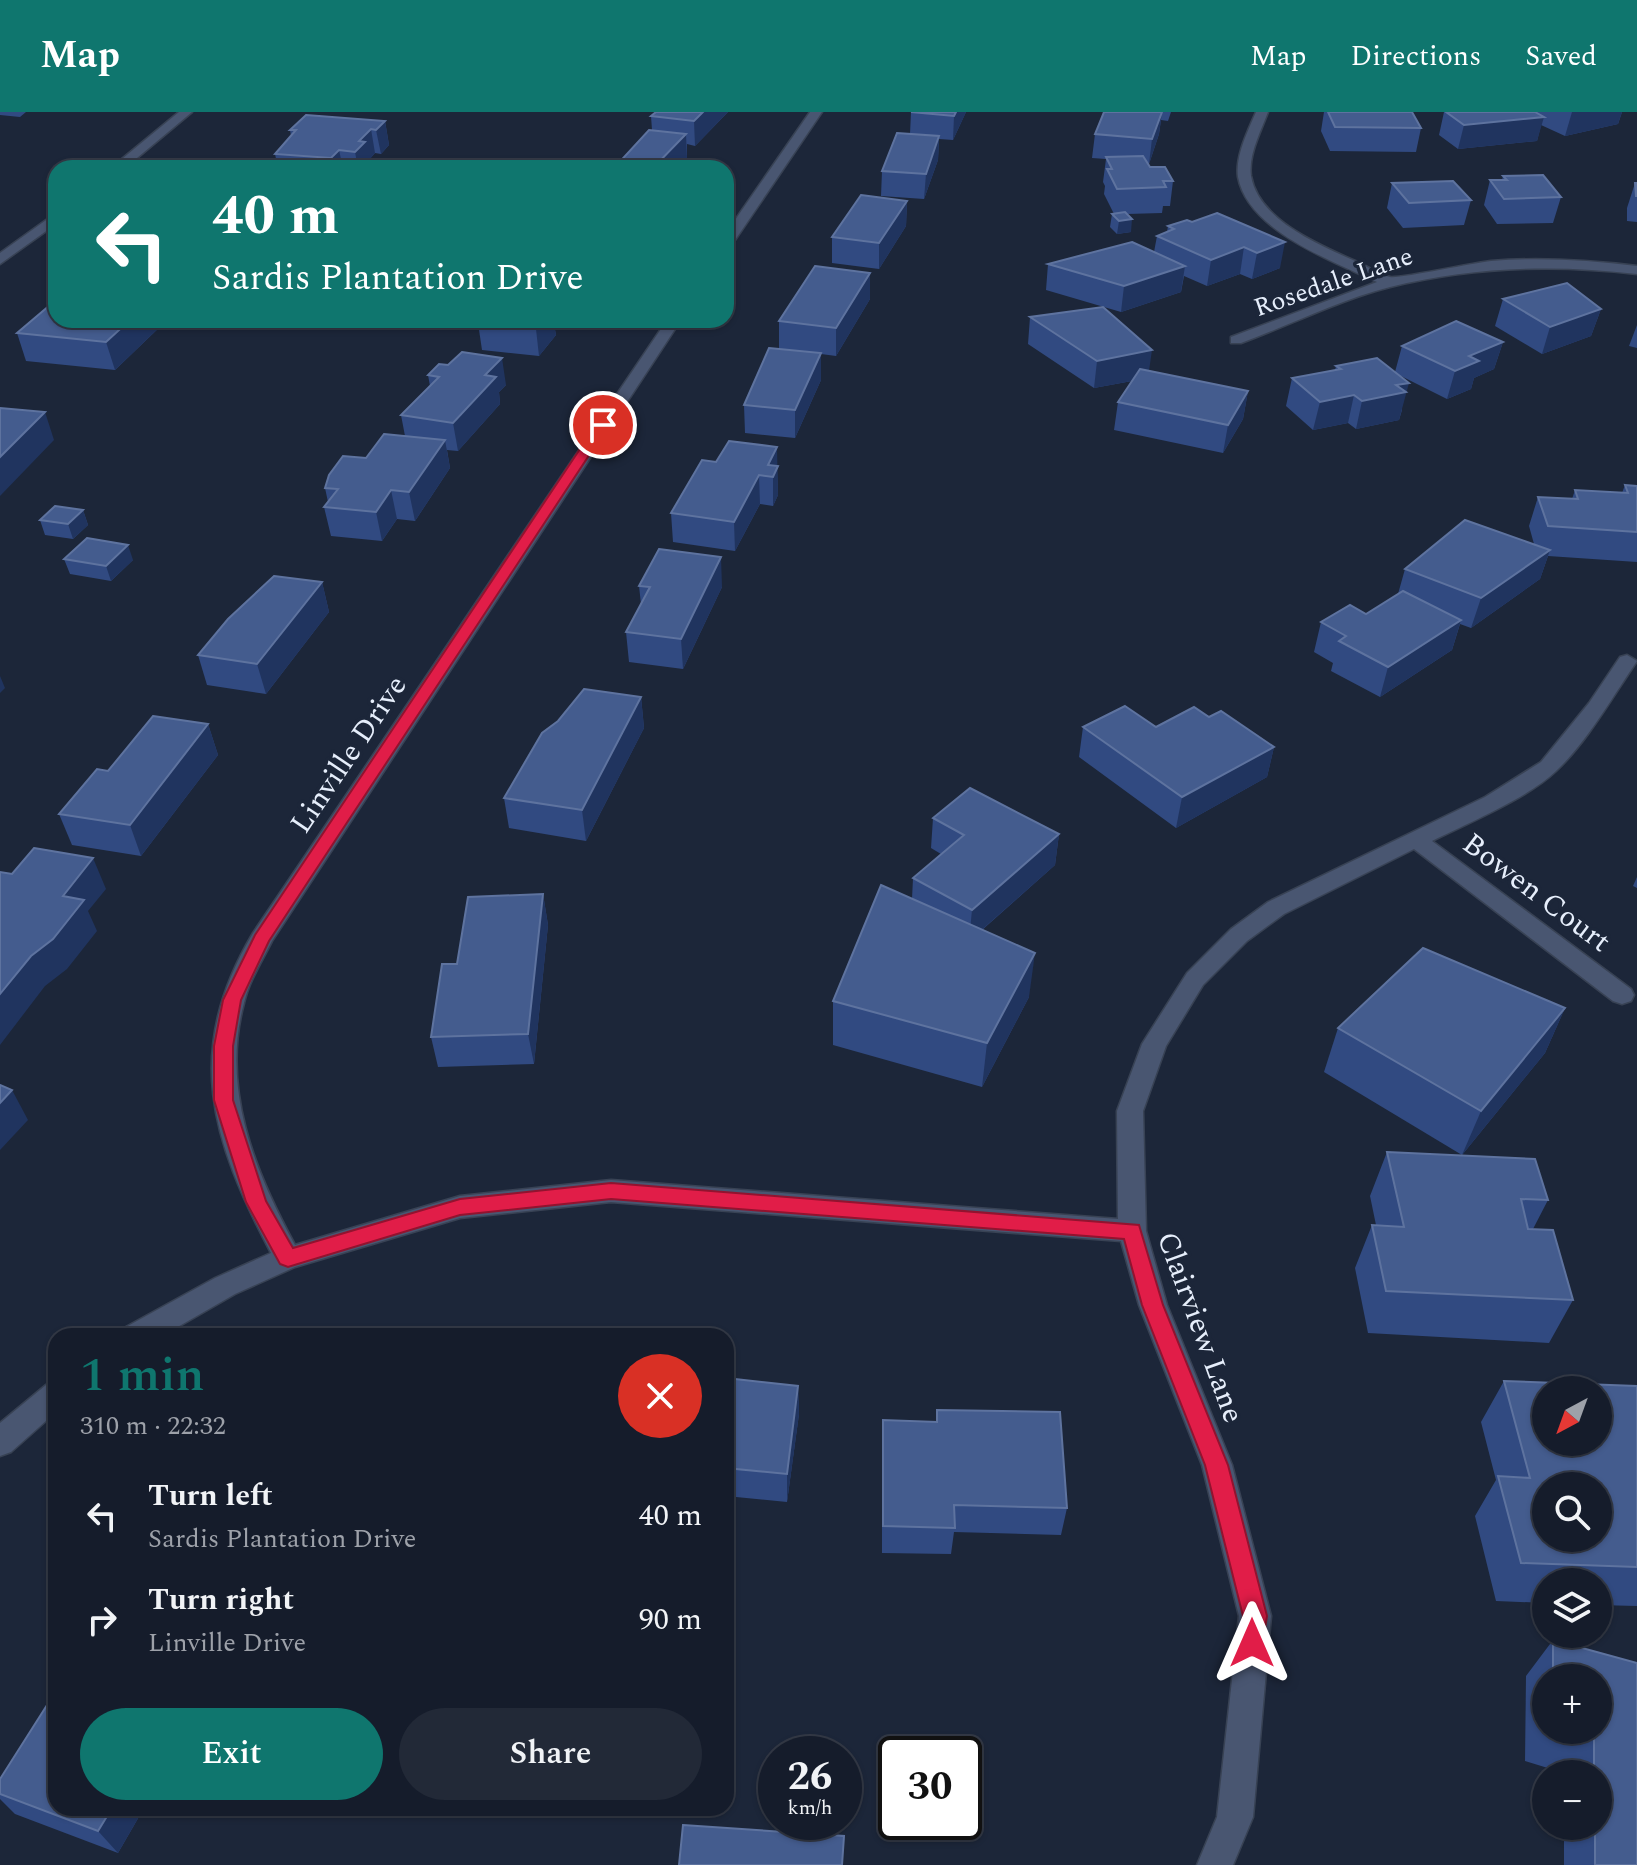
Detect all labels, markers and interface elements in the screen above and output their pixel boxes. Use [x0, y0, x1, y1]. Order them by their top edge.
text: Map [40, 27, 120, 85]
text: Map [1250, 35, 1307, 78]
text: Directions [1351, 35, 1481, 78]
text: Saved [1525, 35, 1597, 78]
text: 40 m [212, 174, 339, 259]
icon: left [80, 192, 184, 296]
street label: Rosedale Lane [1248, 236, 1418, 328]
text: Sardis Plantation Drive [212, 251, 584, 306]
pin [569, 391, 637, 459]
icon: arrive [581, 403, 625, 447]
street label: Linville Drive [279, 666, 419, 843]
street label: Bowen Court [1452, 822, 1620, 964]
street label: Clairview Lane [1144, 1225, 1256, 1429]
text: 1 min [80, 1339, 205, 1412]
button: close [618, 1354, 702, 1438]
north arrow [1532, 1376, 1612, 1456]
map controls [1532, 1376, 1612, 1840]
text: 310 m · 22:32 [80, 1406, 226, 1446]
button: search [1532, 1472, 1612, 1552]
text: Turn left [148, 1473, 273, 1519]
text: 40 m [639, 1493, 702, 1539]
icon: left [80, 1494, 124, 1538]
text: Sardis Plantation Drive [148, 1519, 416, 1559]
button: layers [1532, 1568, 1612, 1648]
text: Turn right [148, 1577, 294, 1623]
text: 90 m [639, 1597, 702, 1643]
icon: right [80, 1598, 124, 1642]
position arrow [1210, 1601, 1294, 1685]
text: Linville Drive [148, 1623, 306, 1663]
button: + [1532, 1664, 1612, 1744]
button: Exit [80, 1708, 383, 1800]
button: Share [399, 1708, 702, 1800]
speed limit sign: 30 [878, 1736, 982, 1840]
text: 26 [788, 1747, 832, 1808]
button: − [1532, 1760, 1612, 1840]
text: km/h [788, 1793, 833, 1823]

